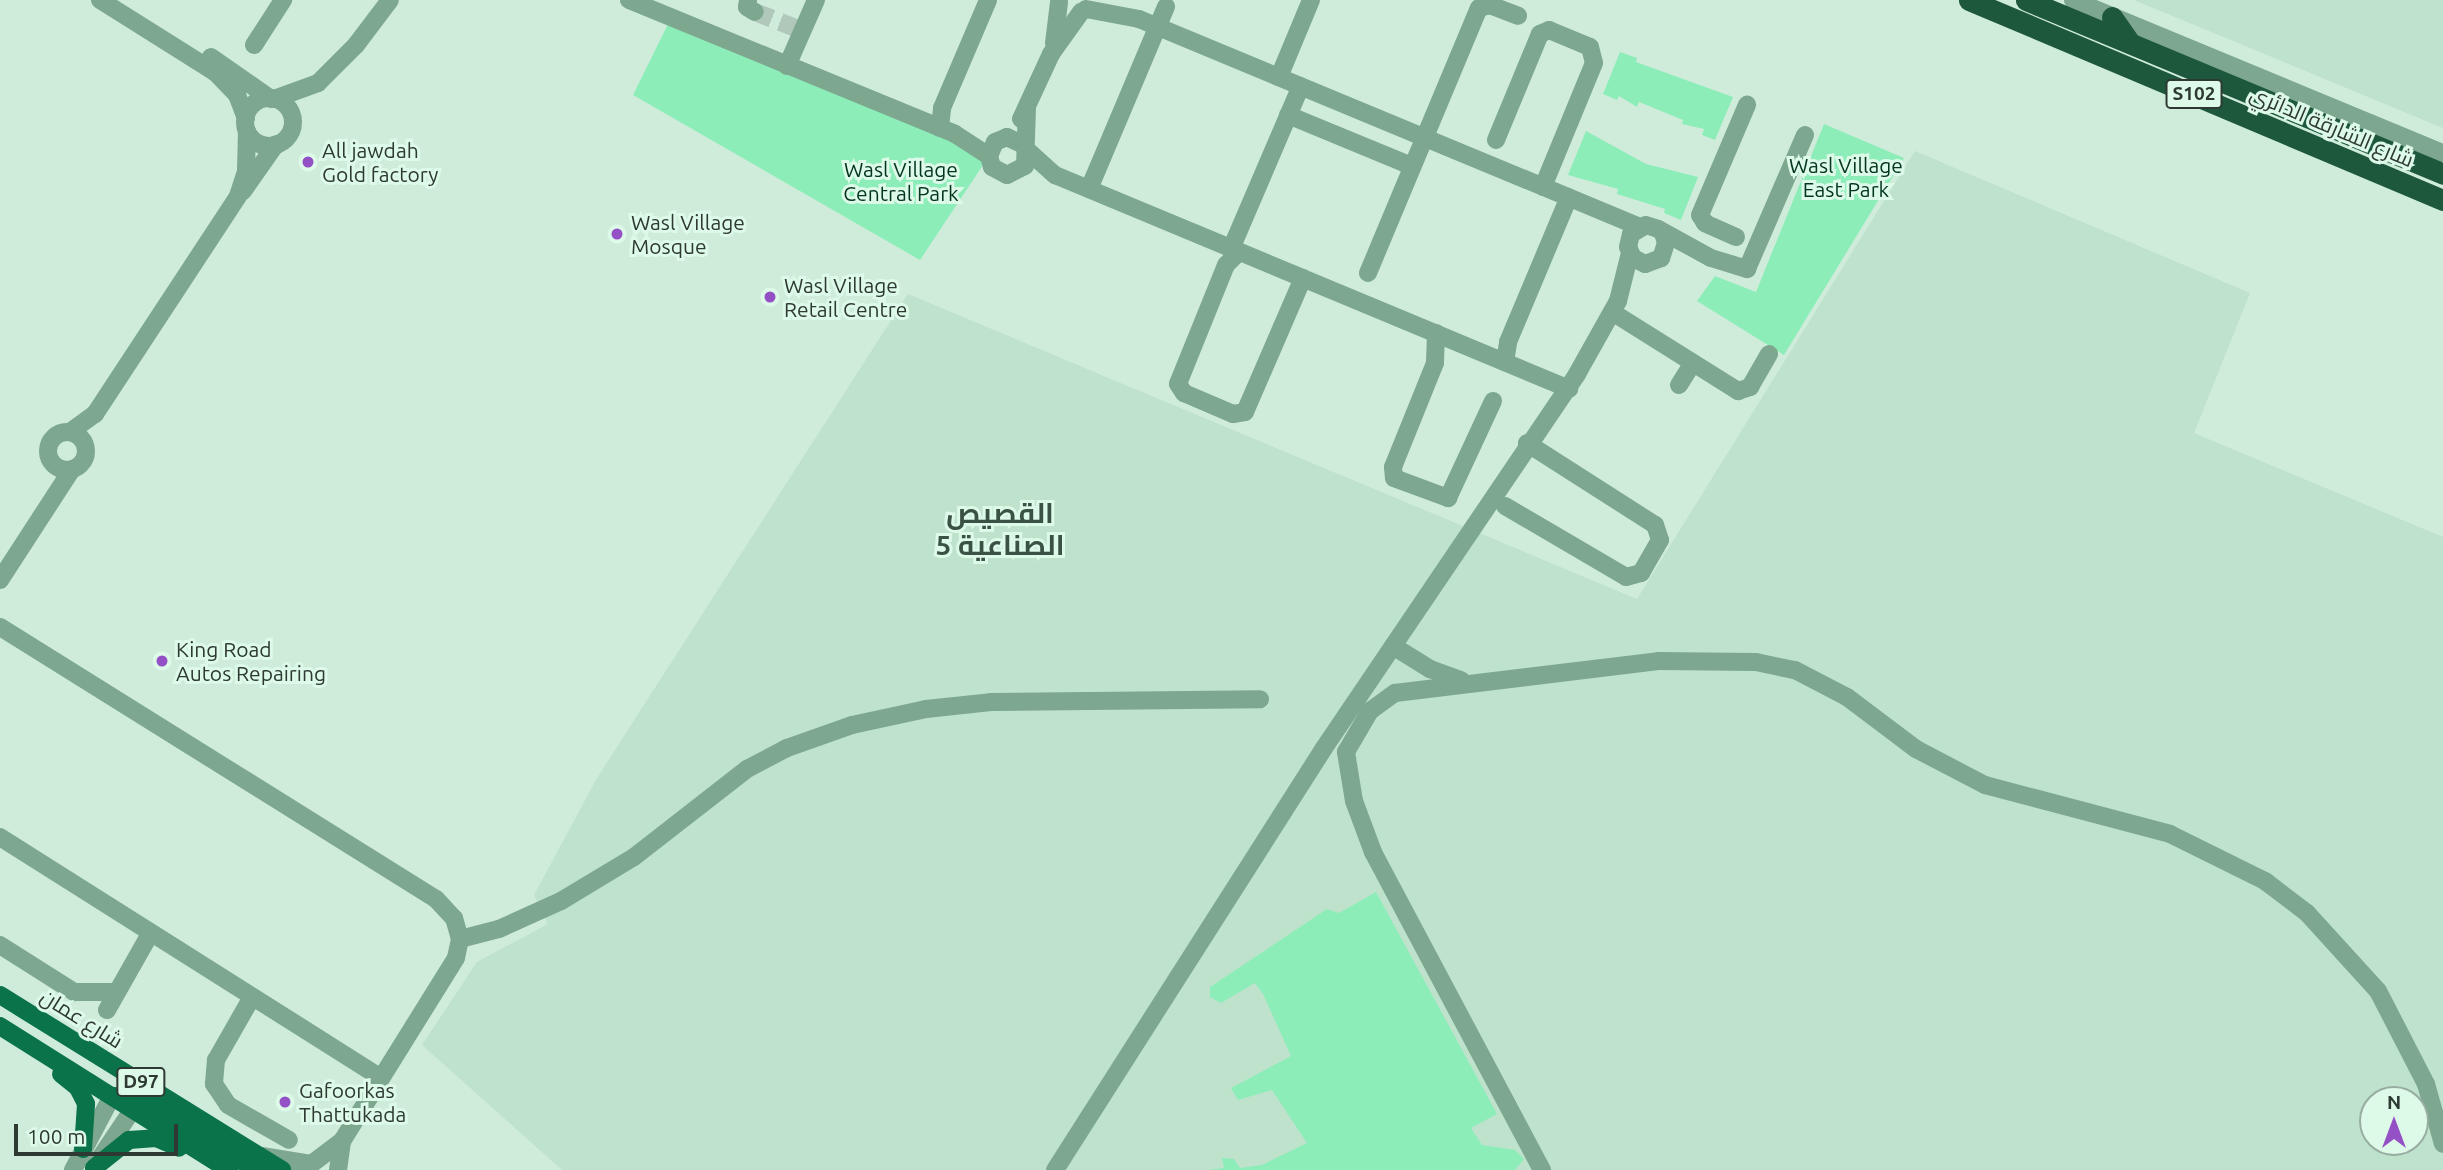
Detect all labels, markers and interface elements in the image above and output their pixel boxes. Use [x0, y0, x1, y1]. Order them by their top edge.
road number: S102 [2164, 78, 2224, 110]
street label: شارع الشارقة الدائري [2246, 80, 2418, 172]
place label: All jawdah Gold factory [322, 137, 438, 187]
park label: Wasl Village East Park [1789, 152, 1903, 202]
marker: All jawdah Gold factory [300, 154, 316, 170]
park label: Wasl Village Central Park [843, 156, 959, 206]
place label: Wasl Village Mosque [631, 209, 745, 259]
marker: Wasl Village Mosque [609, 226, 625, 242]
place label: Wasl Village Retail Centre [784, 272, 907, 322]
marker: Wasl Village Retail Centre [762, 289, 778, 305]
district label: القصيص الصناعية 5 [935, 496, 1065, 562]
place label: King Road Autos Repairing [176, 636, 326, 686]
marker: King Road Autos Repairing [154, 653, 170, 669]
street label: شارع عمان [36, 983, 128, 1053]
road number: D97 [115, 1066, 167, 1098]
place label: Gafoorkas Thattukada [299, 1077, 406, 1127]
north arrow [2359, 1086, 2429, 1156]
text: N [2387, 1091, 2401, 1113]
marker: Gafoorkas Thattukada [277, 1094, 293, 1110]
scale bar [18, 1110, 182, 1154]
text: 100 m [27, 1124, 85, 1148]

